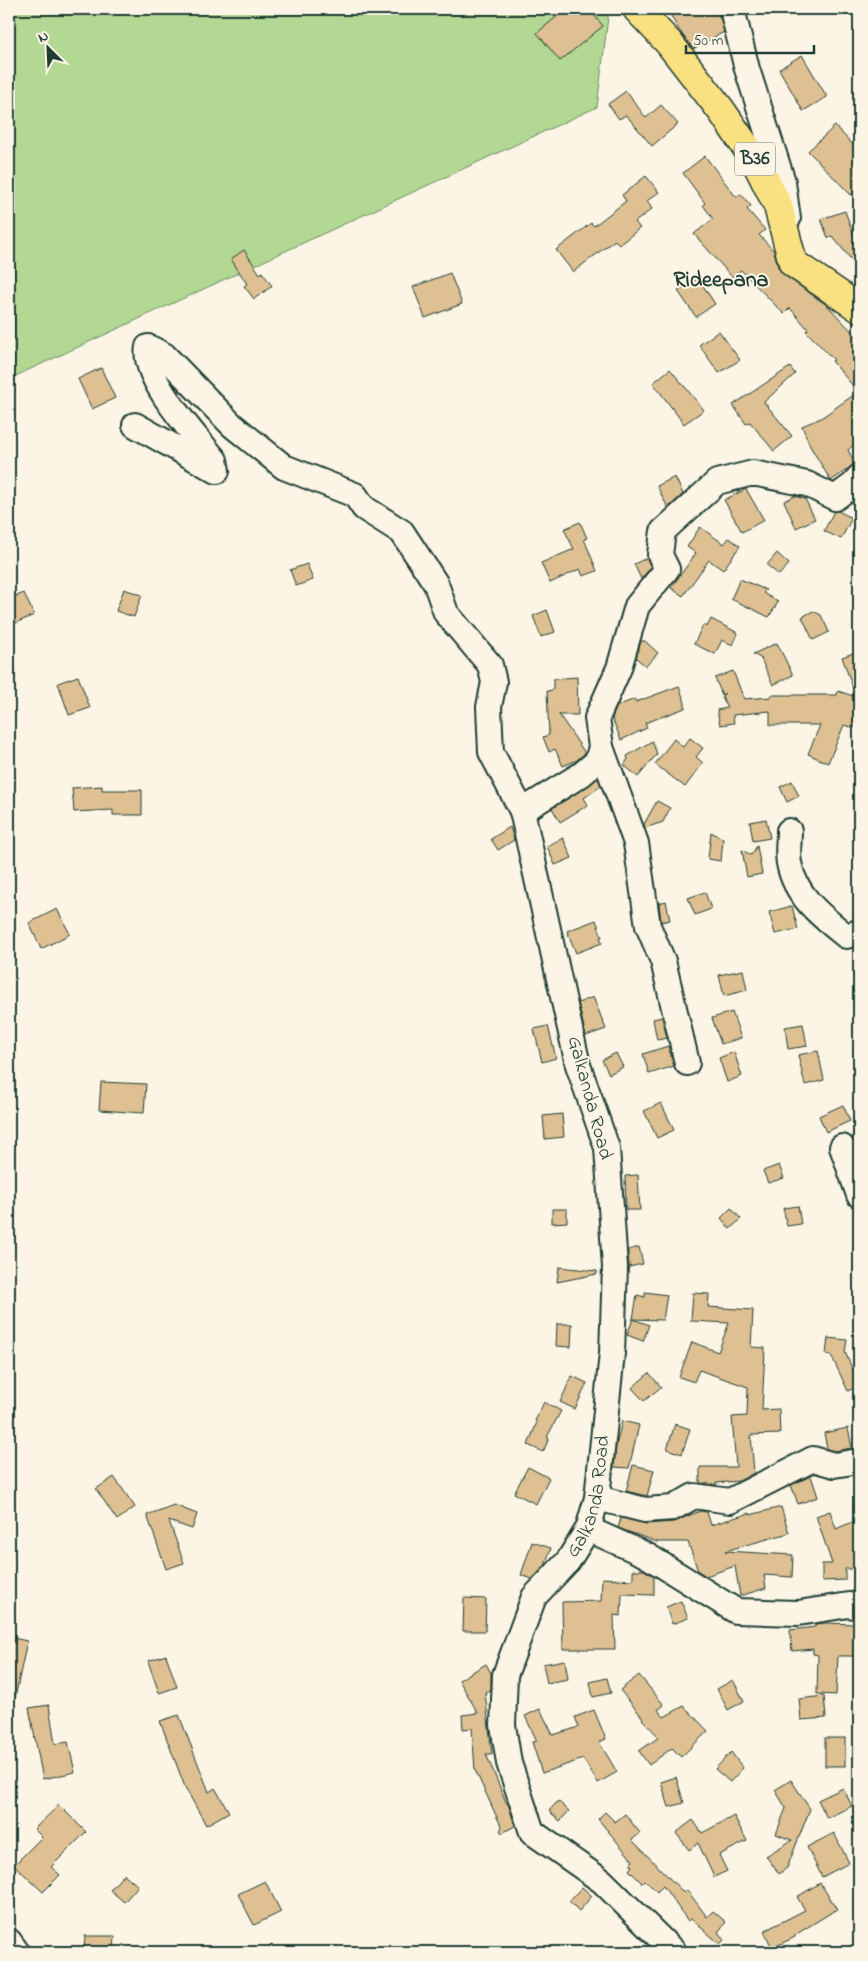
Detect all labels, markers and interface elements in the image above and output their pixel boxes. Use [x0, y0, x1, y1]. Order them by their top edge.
north arrow [22, 22, 72, 72]
scale bar [686, 22, 813, 54]
text: N [35, 26, 52, 49]
text: 50 m [693, 30, 724, 52]
road number: B36 [735, 142, 775, 176]
district label: Rideepana [674, 265, 769, 297]
street label: Galkanda Road [559, 1033, 619, 1163]
street label: Galkanda Road [559, 1434, 618, 1564]

